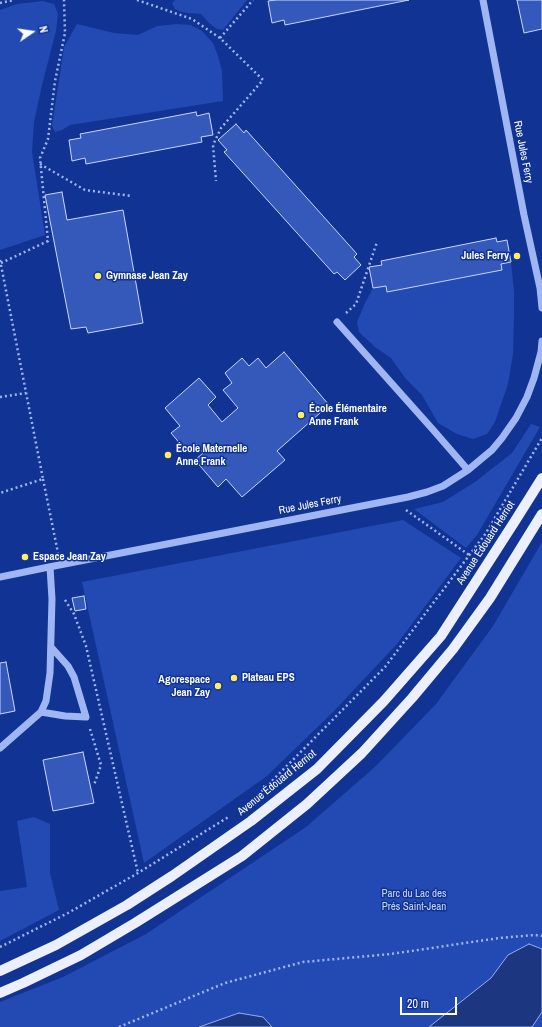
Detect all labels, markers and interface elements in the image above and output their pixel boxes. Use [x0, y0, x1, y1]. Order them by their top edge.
north arrow [12, 12, 52, 52]
text: N [36, 25, 51, 34]
street label: Rue Jules Ferry [510, 120, 536, 184]
place label: Jules Ferry [461, 249, 509, 263]
marker: Jules Ferry [512, 251, 522, 261]
place label: Gymnase Jean Zay [106, 269, 188, 283]
marker: Gymnase Jean Zay [93, 271, 103, 281]
place label: École Élémentaire Anne Frank [309, 402, 387, 428]
marker: École Élémentaire Anne Frank [296, 410, 306, 420]
place label: École Maternelle Anne Frank [176, 442, 247, 468]
marker: École Maternelle Anne Frank [163, 450, 173, 460]
street label: Rue Jules Ferry [278, 492, 342, 518]
street label: Avenue Édouard Herriot [454, 499, 518, 587]
place label: Espace Jean Zay [33, 550, 106, 564]
marker: Espace Jean Zay [20, 552, 30, 562]
place label: Plateau EPS [242, 671, 295, 685]
place label: Agorespace Jean Zay [158, 673, 210, 699]
marker: Plateau EPS [229, 673, 239, 683]
marker: Agorespace Jean Zay [213, 681, 223, 691]
street label: Avenue Édouard Herriot [235, 747, 319, 819]
park label: Parc du Lac des Prés Saint-Jean [381, 887, 447, 913]
scale bar [402, 989, 459, 1015]
text: 20 m [407, 996, 429, 1012]

